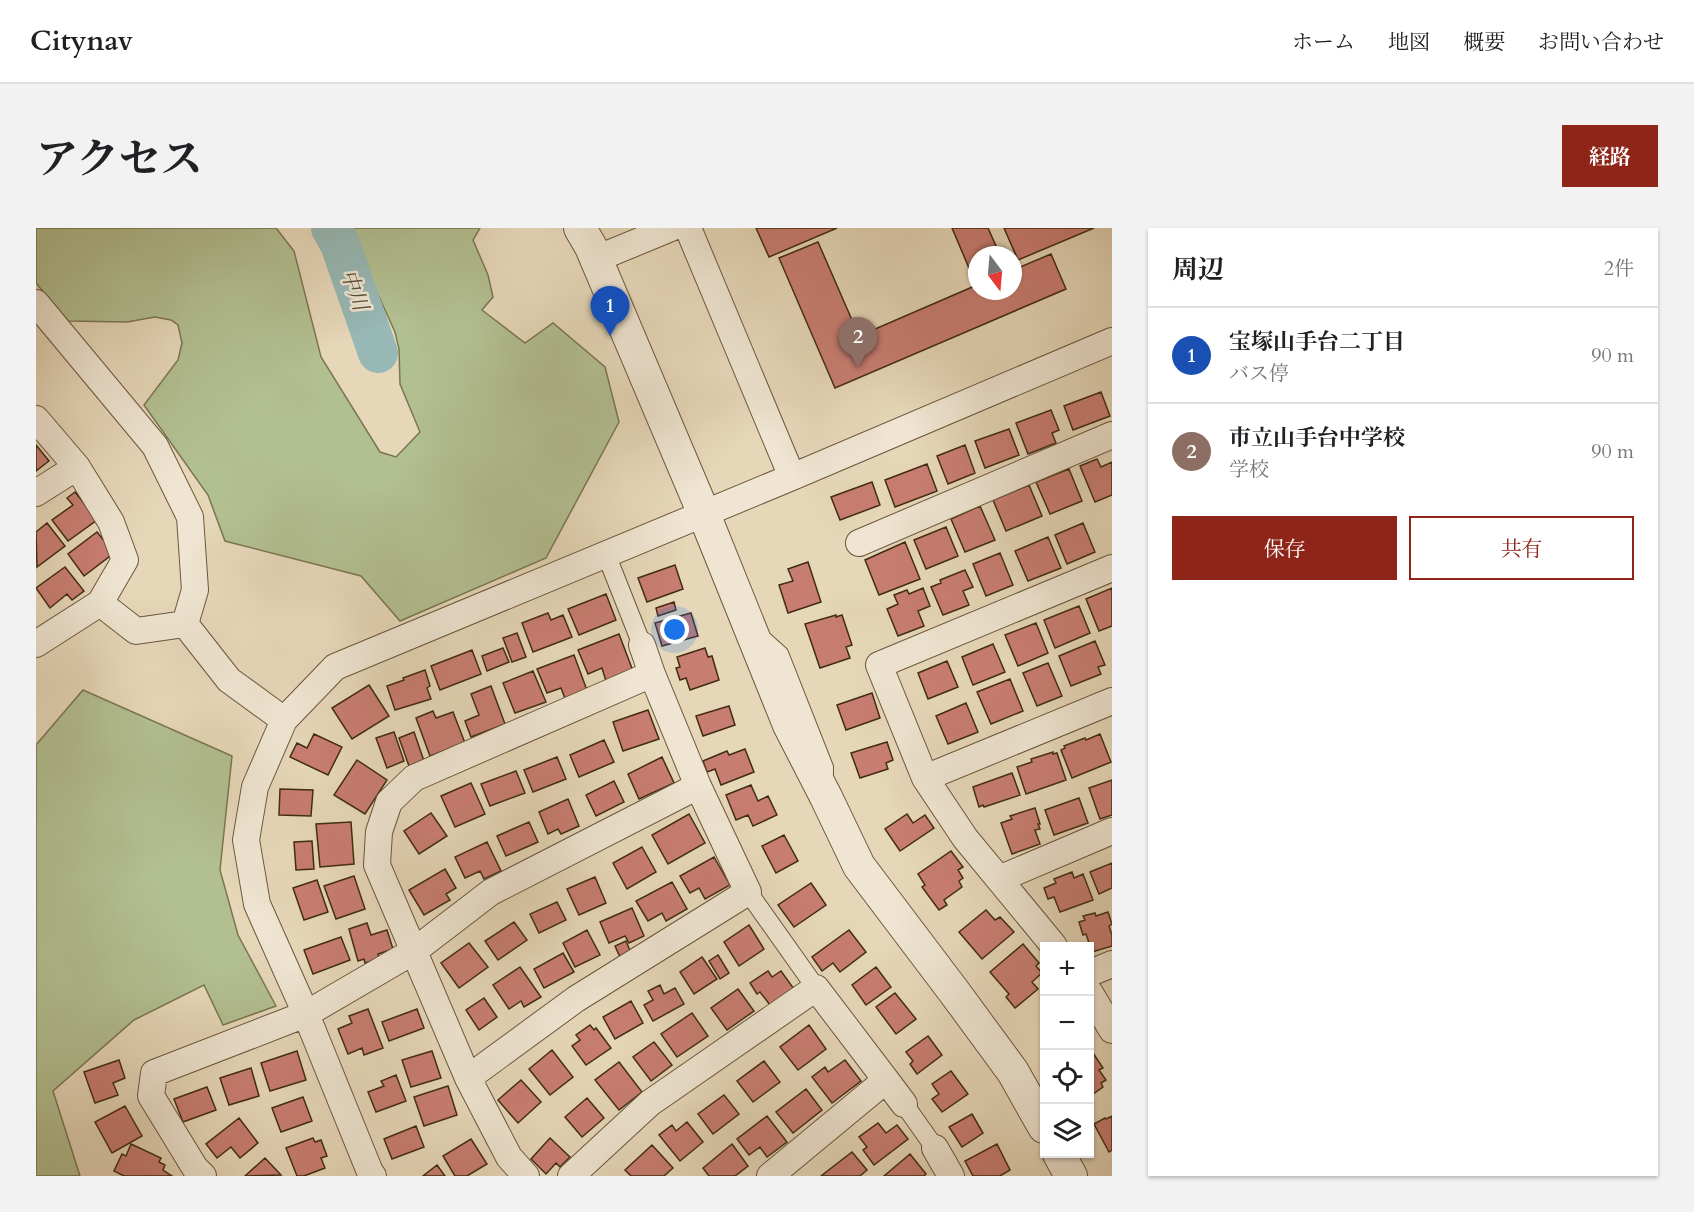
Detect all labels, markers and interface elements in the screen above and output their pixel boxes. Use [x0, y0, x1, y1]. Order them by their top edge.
text: Citynav [30, 22, 133, 60]
text: ホーム [1292, 28, 1355, 57]
text: 地図 [1388, 28, 1430, 57]
text: 概要 [1463, 28, 1505, 57]
text: お問い合わせ [1538, 28, 1664, 57]
button: 経路 [1562, 125, 1658, 187]
text: アクセス [36, 131, 203, 188]
north arrow [968, 246, 1022, 300]
text: 周辺 [1172, 252, 1224, 287]
text: 2件 [1604, 255, 1634, 282]
water label: 中川 [333, 265, 375, 317]
pin: 1 [590, 286, 630, 336]
pin: 2 [838, 318, 878, 367]
text: 宝塚山手台二丁目 [1229, 327, 1405, 357]
text: 1 [1186, 342, 1197, 369]
text: 90 m [1591, 342, 1634, 369]
text: バス停 [1229, 360, 1289, 387]
text: 市立山手台中学校 [1229, 423, 1405, 453]
text: 2 [1186, 438, 1197, 465]
text: 90 m [1591, 438, 1634, 465]
text: 学校 [1229, 456, 1269, 483]
button: 保存 [1172, 516, 1397, 580]
button: 共有 [1409, 516, 1634, 580]
your location [660, 615, 689, 644]
map controls [1040, 942, 1094, 1158]
button: + [1040, 942, 1094, 996]
button: − [1040, 996, 1094, 1050]
button: locate [1040, 1050, 1094, 1104]
button: layers [1040, 1104, 1094, 1158]

